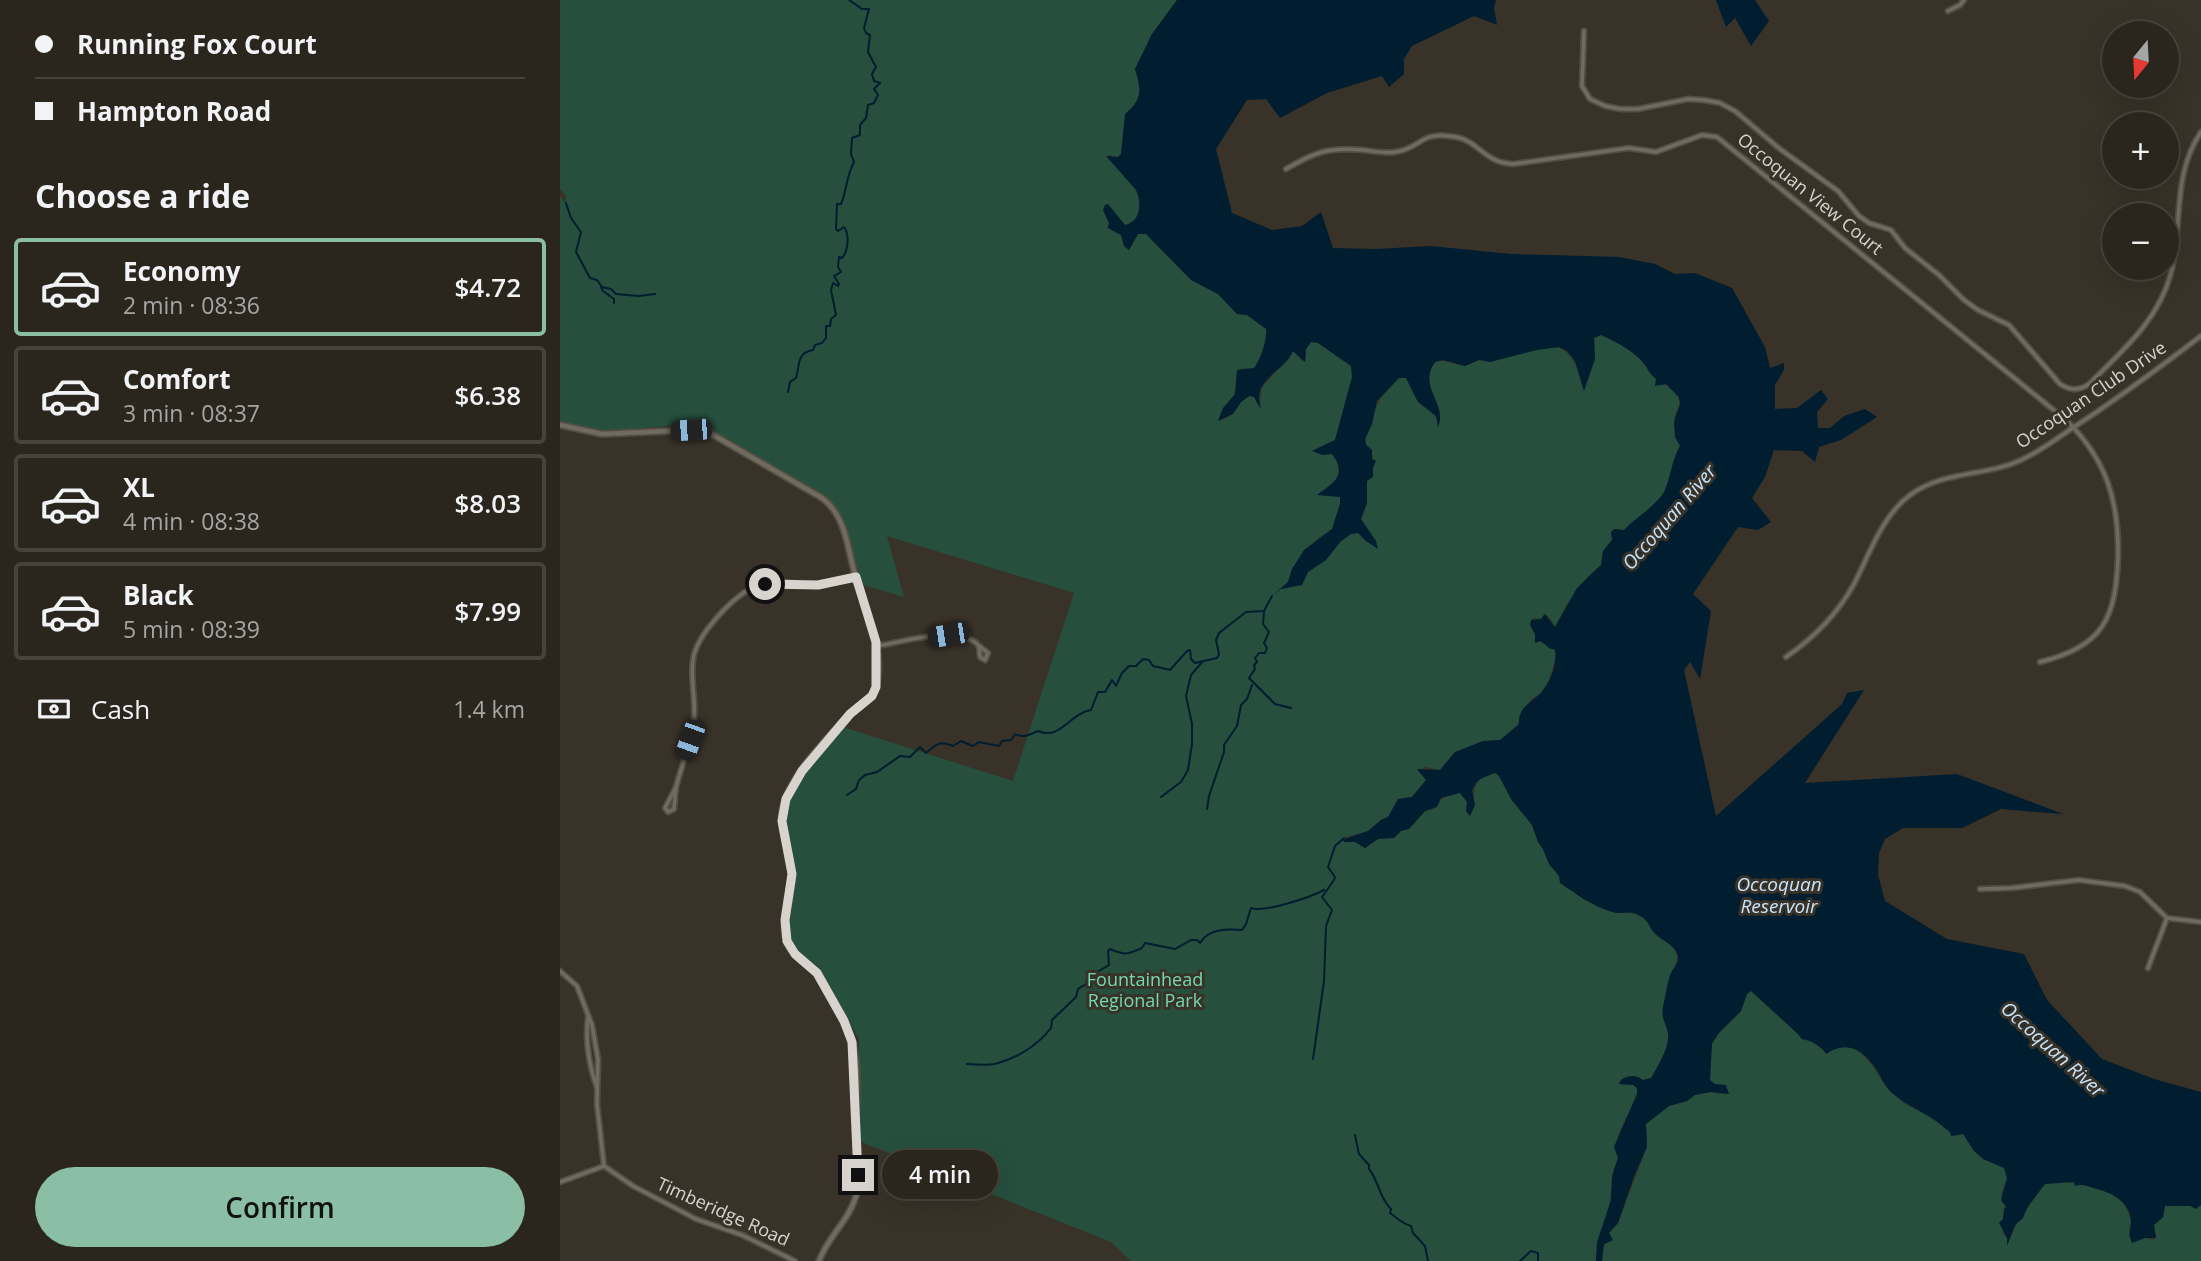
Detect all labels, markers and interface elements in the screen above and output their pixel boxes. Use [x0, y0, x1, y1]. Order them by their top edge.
north arrow [2102, 21, 2179, 98]
map controls [2102, 21, 2179, 280]
text: Running Fox Court [77, 26, 317, 62]
text: Hampton Road [77, 93, 271, 129]
button: + [2102, 112, 2179, 189]
street label: Occoquan View Court [1733, 127, 1888, 259]
text: Choose a ride [35, 174, 250, 217]
button: − [2102, 203, 2179, 280]
text: Economy [123, 253, 241, 289]
icon: car [39, 256, 102, 319]
text: $4.72 [454, 269, 521, 305]
text: 2 min · 08:36 [123, 289, 260, 321]
street label: Occoquan Club Drive [2011, 335, 2170, 453]
text: Comfort [123, 361, 230, 397]
icon: car [39, 364, 102, 427]
text: $6.38 [454, 377, 521, 413]
text: 3 min · 08:37 [123, 397, 260, 429]
car [670, 418, 713, 442]
water label: Occoquan River [1616, 458, 1723, 575]
text: XL [123, 469, 155, 505]
icon: car [39, 472, 102, 535]
text: $8.03 [454, 485, 521, 521]
text: 4 min · 08:38 [123, 505, 260, 537]
route start [749, 568, 781, 600]
text: Black [123, 577, 194, 613]
icon: car [39, 580, 102, 643]
text: $7.99 [454, 593, 521, 629]
text: 5 min · 08:39 [123, 613, 260, 645]
car [926, 621, 971, 649]
icon: cash [35, 690, 73, 728]
text: Cash [91, 691, 150, 727]
text: 1.4 km [453, 693, 525, 725]
car [673, 717, 708, 763]
water label: Occoquan Reservoir [1736, 871, 1822, 919]
park label: Fountainhead Regional Park [1087, 967, 1203, 1012]
water label: Occoquan River [1995, 995, 2112, 1104]
callout: 4 min [882, 1150, 998, 1200]
text: 4 min [909, 1158, 971, 1190]
route end [842, 1159, 874, 1191]
button: Confirm [35, 1167, 525, 1247]
street label: Timberidge Road [653, 1171, 793, 1251]

